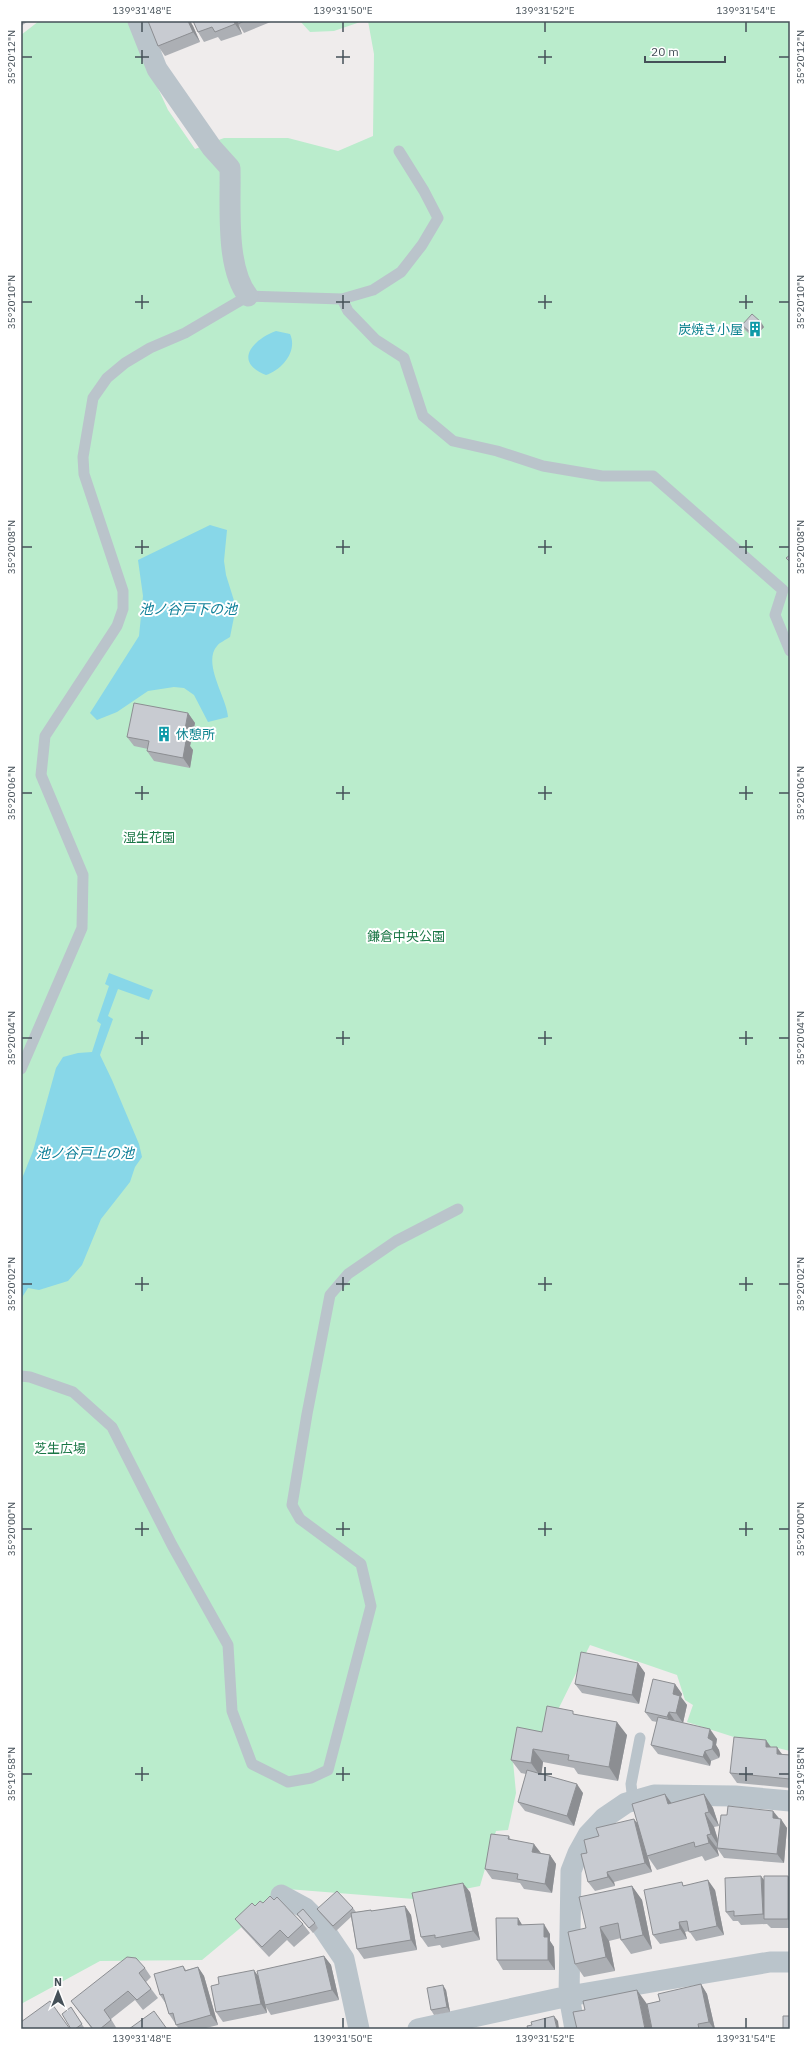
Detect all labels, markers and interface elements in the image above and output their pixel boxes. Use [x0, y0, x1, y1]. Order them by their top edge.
text: 139°31'48"E [112, 4, 172, 17]
text: 139°31'50"E [313, 4, 373, 17]
text: 139°31'52"E [515, 4, 575, 17]
text: 139°31'54"E [716, 4, 776, 17]
text: 35°20'12"N [5, 30, 18, 84]
text: 35°20'12"N [794, 30, 807, 84]
scale bar [645, 38, 725, 64]
text: 20 m [651, 44, 679, 59]
text: 35°20'10"N [5, 275, 18, 329]
text: 35°20'10"N [794, 275, 807, 329]
building icon: 炭焼き小屋 [746, 320, 764, 338]
place label: 炭焼き小屋 [678, 321, 743, 338]
text: 35°20'08"N [5, 520, 18, 574]
text: 35°20'08"N [794, 520, 807, 574]
water label: 池ノ谷戸下の池 [139, 600, 239, 618]
building icon: 休憩所 [155, 725, 173, 743]
place label: 休憩所 [176, 726, 215, 743]
text: 35°20'06"N [5, 766, 18, 820]
text: 35°20'06"N [794, 766, 807, 820]
park label: 湿生花園 [123, 829, 175, 846]
park label: 鎌倉中央公園 [367, 928, 445, 945]
text: 35°20'04"N [5, 1011, 18, 1065]
text: 35°20'04"N [794, 1011, 807, 1065]
water label: 池ノ谷戸上の池 [36, 1144, 136, 1162]
text: 35°20'02"N [5, 1257, 18, 1311]
text: 35°20'02"N [794, 1257, 807, 1311]
park label: 芝生広場 [34, 1440, 86, 1457]
text: 35°20'00"N [5, 1502, 18, 1556]
text: 35°20'00"N [794, 1502, 807, 1556]
text: 35°19'58"N [5, 1747, 18, 1801]
text: 35°19'58"N [794, 1747, 807, 1801]
north arrow [38, 1972, 78, 2012]
text: N [54, 1975, 62, 1989]
text: 139°31'48"E [112, 2032, 172, 2045]
text: 139°31'50"E [313, 2032, 373, 2045]
text: 139°31'52"E [515, 2032, 575, 2045]
text: 139°31'54"E [716, 2032, 776, 2045]

